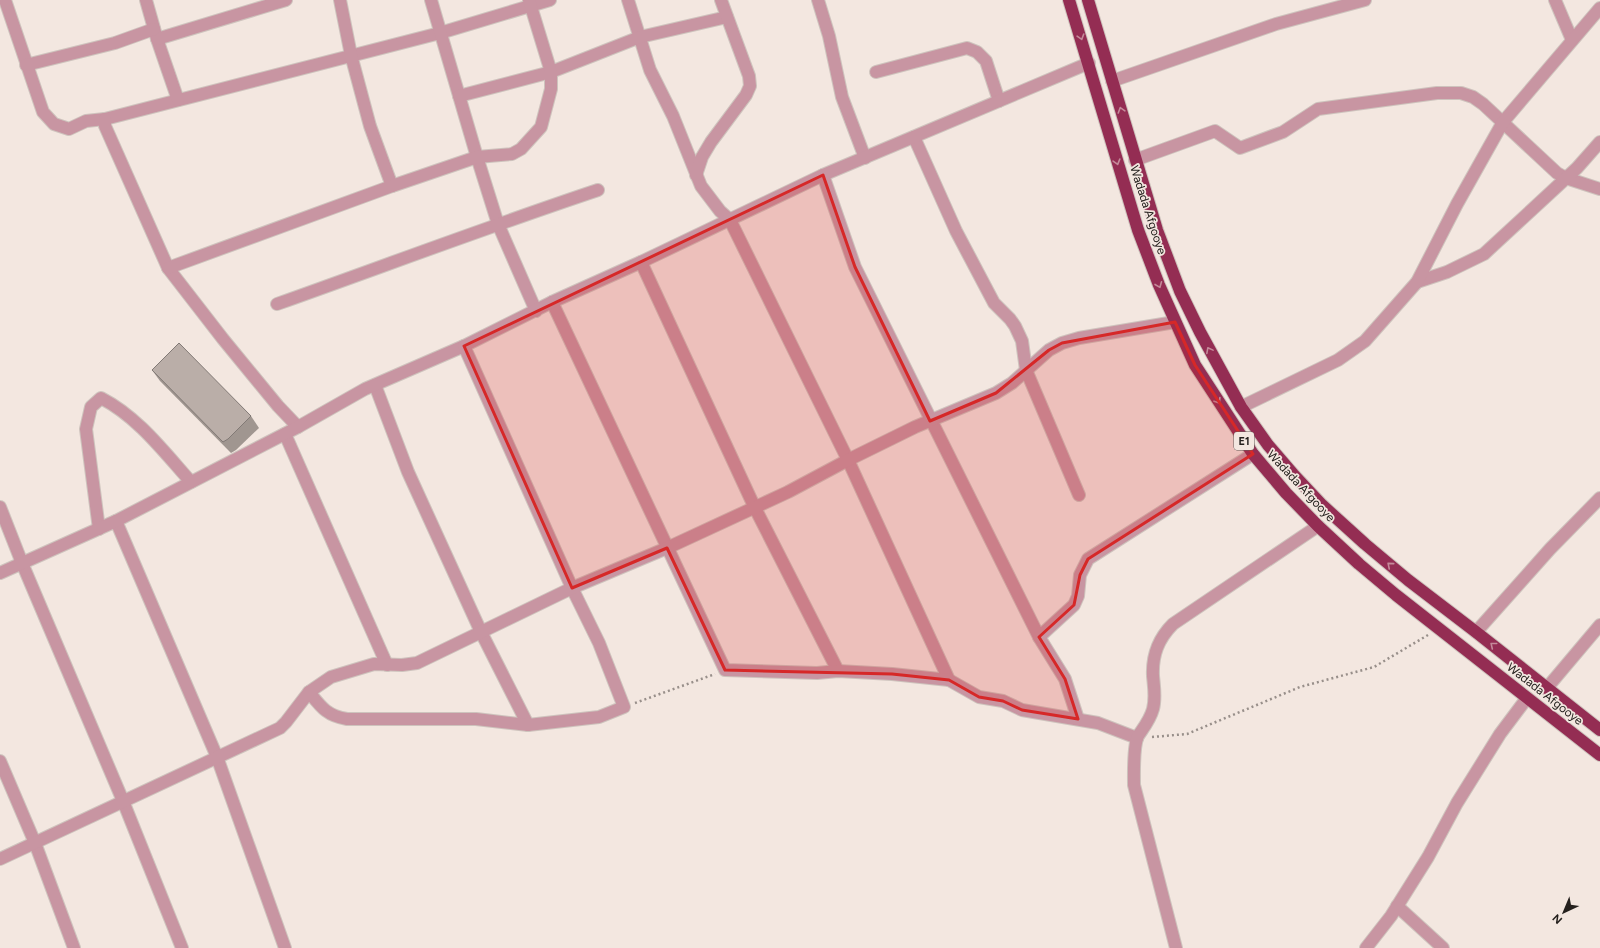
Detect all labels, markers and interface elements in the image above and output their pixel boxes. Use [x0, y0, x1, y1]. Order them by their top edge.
one-way arrow [1076, 34, 1085, 41]
one-way arrow [1117, 107, 1126, 114]
one-way arrow [1112, 158, 1121, 165]
street label: Wadada Afgooye [1127, 164, 1169, 257]
one-way arrow [1155, 281, 1163, 288]
one-way arrow [1206, 347, 1214, 354]
one-way arrow [1213, 396, 1220, 403]
road number: E1 [1234, 432, 1254, 450]
street label: Wadada Afgooye [1264, 447, 1338, 525]
one-way arrow [1388, 563, 1395, 570]
one-way arrow [1490, 643, 1497, 650]
street label: Wadada Afgooye [1504, 660, 1586, 728]
north arrow [1544, 892, 1584, 932]
text: N [1550, 911, 1565, 926]

